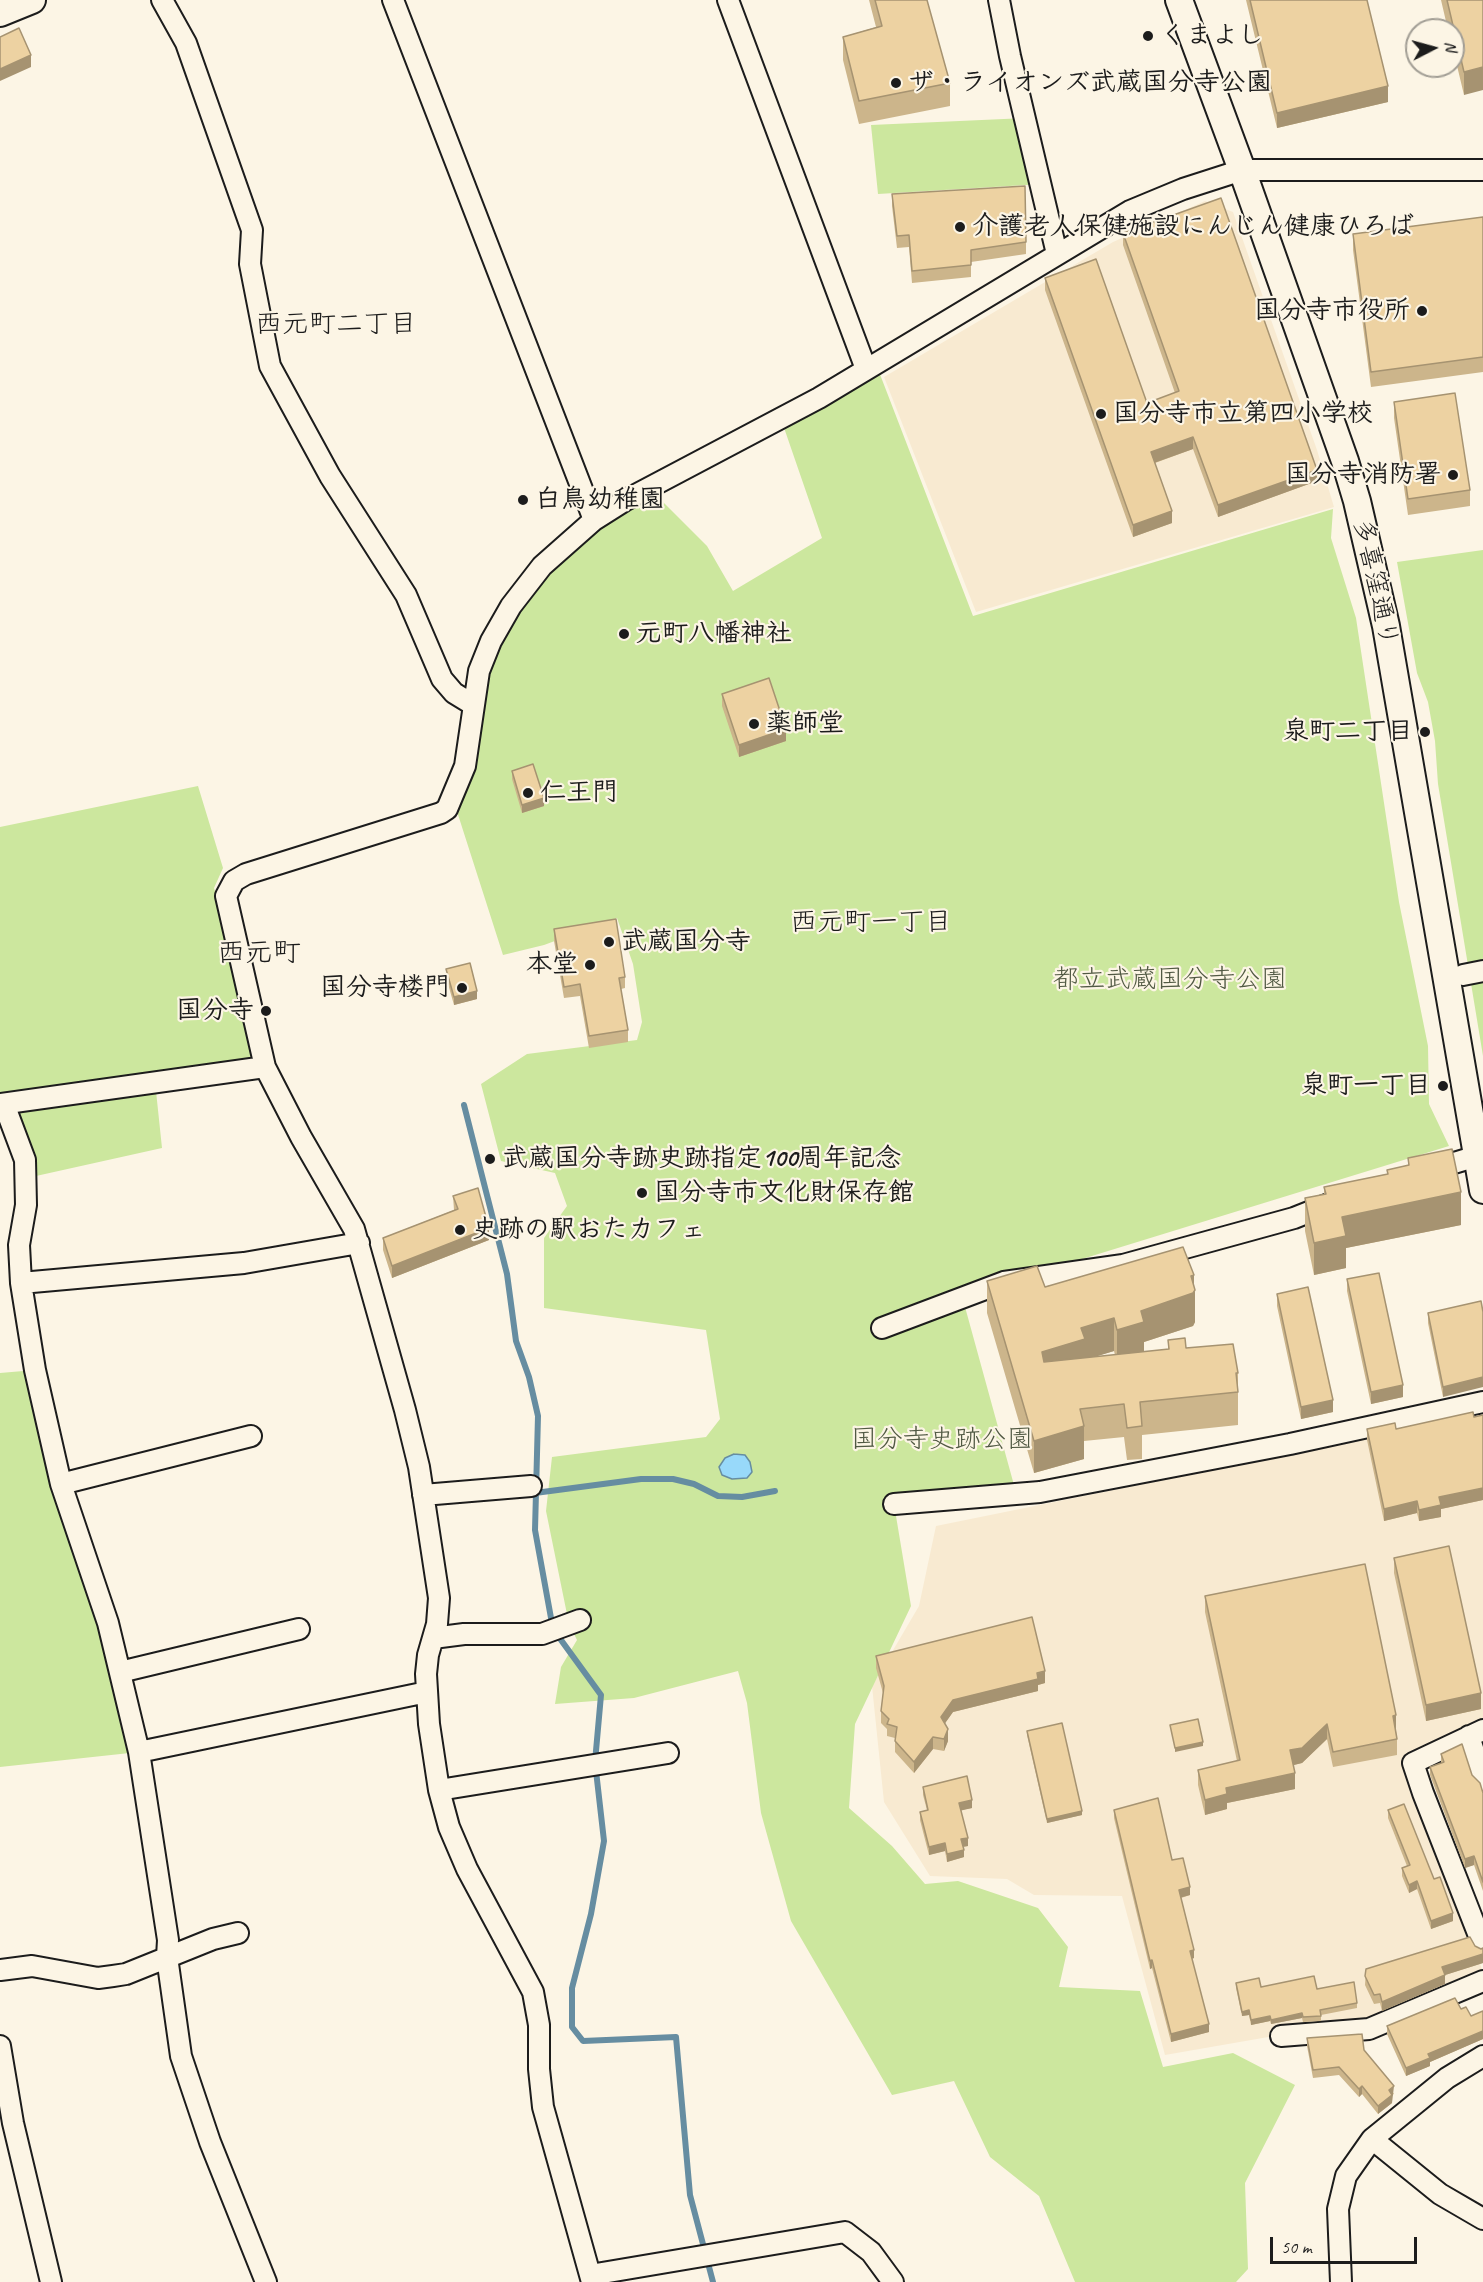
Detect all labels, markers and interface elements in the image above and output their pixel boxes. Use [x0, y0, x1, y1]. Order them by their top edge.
north arrow [1405, 18, 1465, 78]
place label: くまよし [1160, 20, 1264, 52]
marker: くまよし [1141, 29, 1155, 43]
text: N [1440, 40, 1461, 52]
place label: ザ・ライオンズ武蔵国分寺公園 [908, 67, 1272, 99]
marker: ザ・ライオンズ武蔵国分寺公園 [889, 76, 903, 90]
place label: 介護老人保健施設にんじん健康ひろば [972, 211, 1414, 243]
marker: 介護老人保健施設にんじん健康ひろば [953, 220, 967, 234]
place label: 国分寺市役所 [1254, 295, 1410, 327]
marker: 国分寺市役所 [1415, 304, 1429, 318]
district label: 西元町二丁目 [255, 309, 417, 341]
place label: 国分寺市立第四小学校 [1113, 398, 1373, 430]
marker: 国分寺市立第四小学校 [1094, 407, 1108, 421]
place label: 国分寺消防署 [1285, 459, 1441, 491]
marker: 国分寺消防署 [1446, 468, 1460, 482]
place label: 白鳥幼稚園 [535, 484, 665, 516]
marker: 白鳥幼稚園 [516, 493, 530, 507]
street label: 多喜窪通り [1346, 516, 1404, 650]
place label: 元町八幡神社 [636, 618, 792, 650]
marker: 元町八幡神社 [617, 627, 631, 641]
place label: 薬師堂 [766, 708, 844, 740]
place label: 泉町二丁目 [1283, 716, 1413, 748]
marker: 薬師堂 [747, 717, 761, 731]
marker: 泉町二丁目 [1418, 725, 1432, 739]
place label: 仁王門 [540, 777, 618, 809]
marker: 仁王門 [521, 786, 535, 800]
district label: 西元町一丁目 [790, 907, 952, 939]
place label: 武蔵国分寺 [621, 926, 751, 958]
marker: 武蔵国分寺 [602, 935, 616, 949]
district label: 西元町 [217, 937, 301, 971]
place label: 本堂 [526, 949, 578, 981]
marker: 本堂 [583, 958, 597, 972]
park label: 都立武蔵国分寺公園 [1053, 964, 1287, 996]
place label: 国分寺楼門 [320, 972, 450, 1004]
marker: 国分寺楼門 [455, 981, 469, 995]
place label: 国分寺 [176, 995, 254, 1027]
marker: 国分寺 [259, 1004, 273, 1018]
place label: 泉町一丁目 [1301, 1070, 1431, 1102]
marker: 泉町一丁目 [1436, 1079, 1450, 1093]
place label: 武蔵国分寺跡史跡指定100周年記念 [502, 1143, 901, 1175]
marker: 武蔵国分寺跡史跡指定100周年記念 [483, 1152, 497, 1166]
place label: 国分寺市文化財保存館 [654, 1177, 914, 1209]
marker: 国分寺市文化財保存館 [635, 1186, 649, 1200]
place label: 史跡の駅おたカフェ [472, 1214, 706, 1246]
marker: 史跡の駅おたカフェ [453, 1223, 467, 1237]
park label: 国分寺史跡公園 [851, 1424, 1033, 1456]
scale bar [1273, 2225, 1420, 2263]
text: 50 m [1281, 2236, 1312, 2258]

